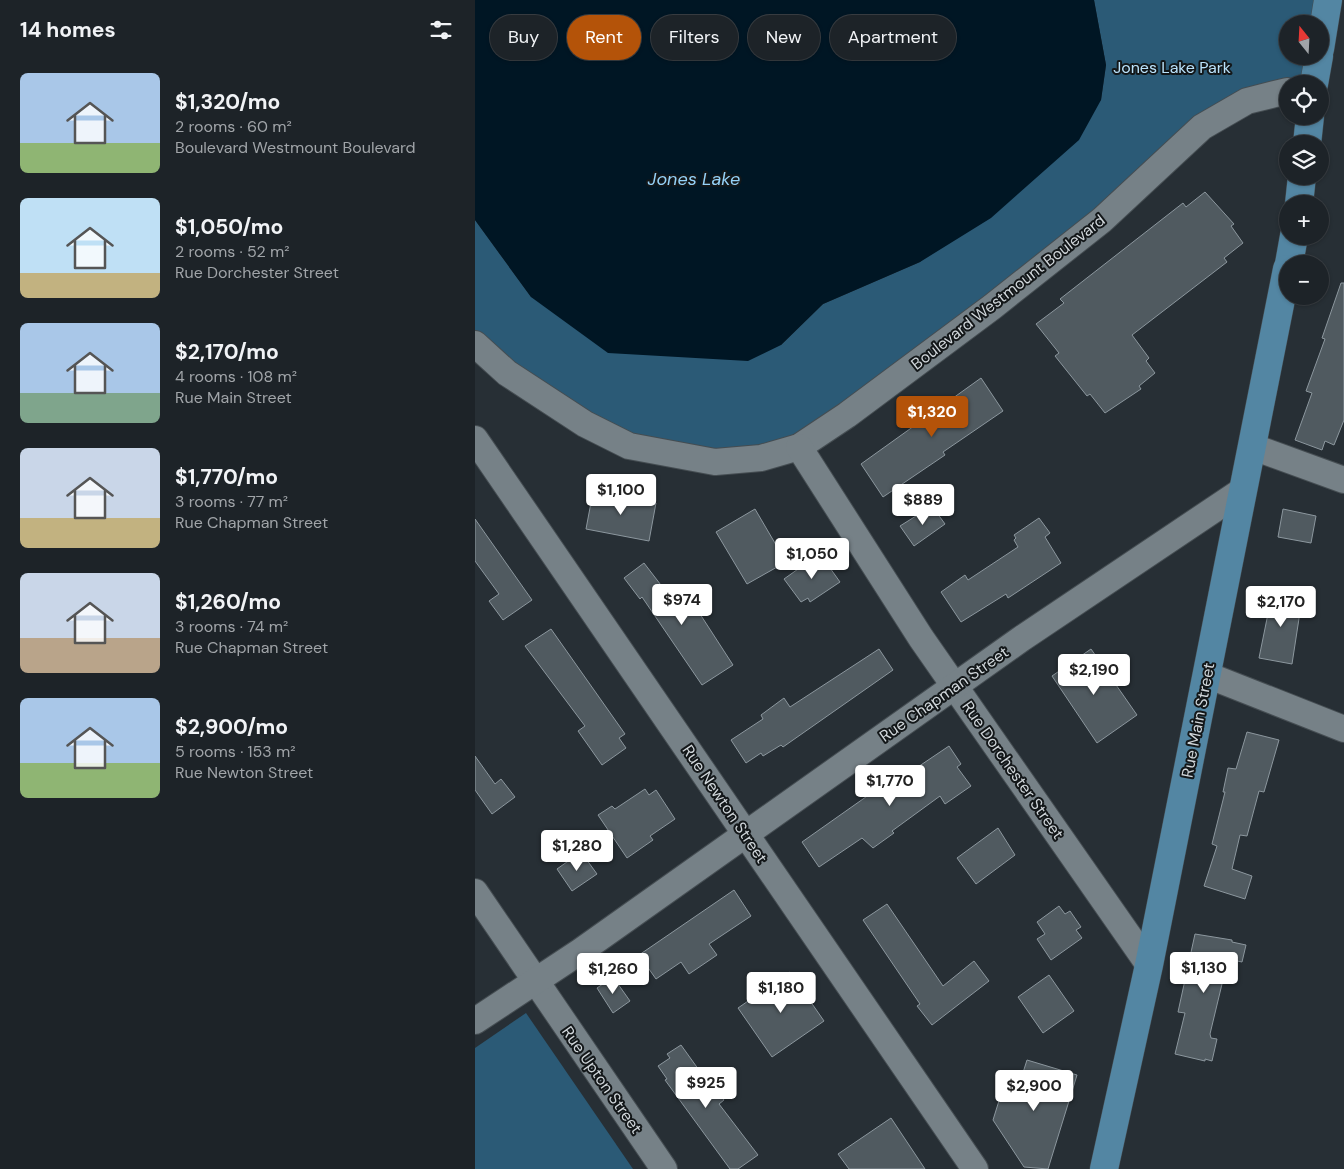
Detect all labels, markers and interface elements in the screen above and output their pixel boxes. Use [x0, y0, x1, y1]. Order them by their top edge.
chip: Buy [490, 15, 557, 60]
chip: Rent [567, 15, 641, 60]
chip: Filters [651, 15, 738, 60]
chip: New [748, 15, 820, 60]
chip: Apartment [830, 15, 956, 60]
north arrow [1279, 15, 1329, 65]
map controls [1279, 15, 1329, 305]
text: 14 homes [20, 16, 116, 44]
icon: filters [427, 16, 455, 44]
park label: Jones Lake Park [1113, 57, 1231, 78]
button: locate [1279, 75, 1329, 125]
text: $1,320/mo [175, 88, 280, 116]
icon: home [60, 93, 120, 153]
text: 2 rooms · 60 m² [175, 116, 292, 137]
button: layers [1279, 135, 1329, 185]
text: Boulevard Westmount Boulevard [175, 137, 416, 158]
water label: Jones Lake [648, 167, 740, 191]
button: + [1279, 195, 1329, 245]
street label: Boulevard Westmount Boulevard [907, 210, 1109, 374]
text: $1,050/mo [175, 213, 283, 241]
icon: home [60, 218, 120, 278]
text: 2 rooms · 52 m² [175, 241, 290, 262]
button: − [1279, 255, 1329, 305]
text: Rue Dorchester Street [175, 262, 339, 283]
text: $2,170/mo [175, 338, 279, 366]
icon: home [60, 343, 120, 403]
text: 4 rooms · 108 m² [175, 366, 297, 387]
text: Rue Main Street [175, 387, 292, 408]
pin: $1,320 [891, 396, 973, 438]
text: $1,320 [907, 401, 957, 422]
text: $1,770/mo [175, 463, 278, 491]
icon: home [60, 468, 120, 528]
pin: $1,100 [580, 474, 662, 516]
text: $1,100 [597, 479, 645, 500]
pin: $889 [893, 484, 953, 526]
text: $889 [903, 489, 943, 510]
text: 3 rooms · 77 m² [175, 491, 288, 512]
text: Rue Chapman Street [175, 512, 328, 533]
pin: $1,050 [771, 538, 853, 580]
text: $1,050 [786, 543, 838, 564]
pin: $974 [652, 584, 712, 626]
pin: $2,170 [1240, 586, 1322, 628]
text: $1,260/mo [175, 588, 281, 616]
text: $974 [663, 589, 701, 610]
text: $2,170 [1257, 591, 1305, 612]
icon: home [60, 593, 120, 653]
text: 3 rooms · 74 m² [175, 616, 288, 637]
text: Rue Chapman Street [175, 637, 328, 658]
street label: Rue Chapman Street [875, 641, 1013, 747]
pin: $2,190 [1053, 654, 1135, 696]
text: $2,190 [1069, 659, 1119, 680]
street label: Rue Main Street [1177, 661, 1219, 779]
street label: Rue Dorchester Street [957, 697, 1069, 843]
text: $2,900/mo [175, 713, 288, 741]
icon: home [60, 718, 120, 778]
text: 5 rooms · 153 m² [175, 741, 296, 762]
street label: Rue Newton Street [678, 741, 772, 867]
text: Rue Newton Street [175, 762, 313, 783]
pin: $1,770 [849, 764, 931, 807]
text: $1,770 [866, 770, 914, 791]
pin: $1,280 [536, 830, 618, 872]
text: $1,280 [552, 835, 602, 856]
pin: $1,260 [572, 952, 654, 995]
pin: $1,130 [1163, 952, 1245, 994]
text: $1,130 [1181, 957, 1227, 978]
text: $1,260 [588, 958, 638, 979]
pin: $1,180 [740, 972, 822, 1014]
text: $1,180 [758, 977, 804, 998]
street label: Rue Upton Street [557, 1022, 647, 1138]
pin: $925 [676, 1066, 736, 1109]
pin: $2,900 [993, 1070, 1075, 1112]
text: $925 [687, 1072, 725, 1093]
text: $2,900 [1006, 1075, 1062, 1096]

